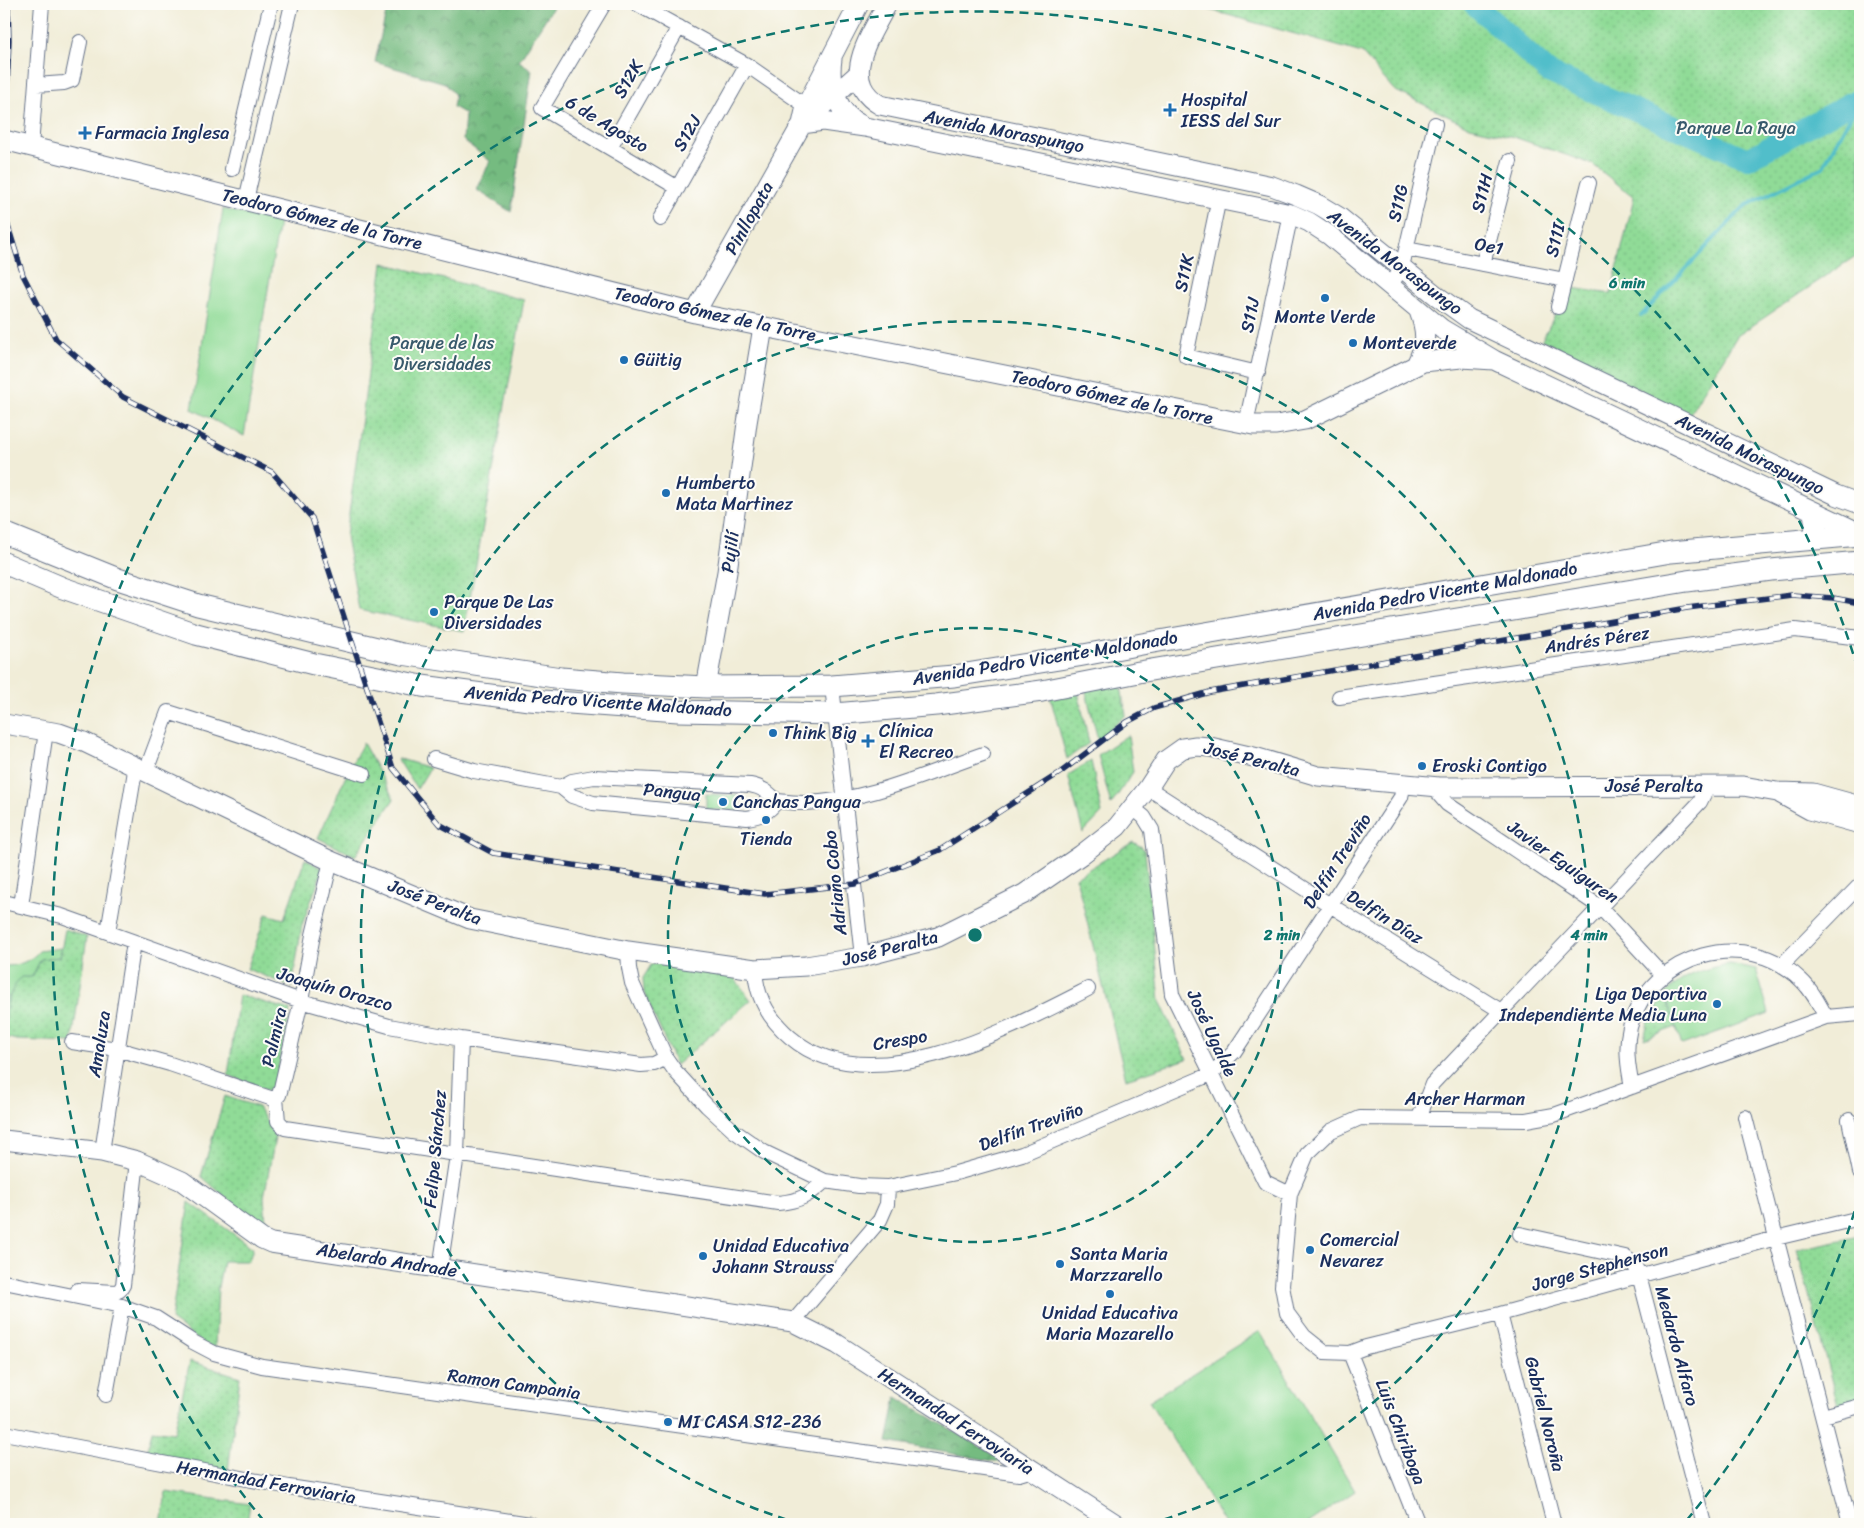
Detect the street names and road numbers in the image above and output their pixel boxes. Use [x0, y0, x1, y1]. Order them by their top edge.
street label: S12K [604, 53, 652, 104]
street label: 6 de Agosto [559, 86, 655, 162]
street label: Avenida Moraspungo [920, 100, 1087, 162]
street label: S12J [664, 108, 711, 157]
street label: S11H [1461, 170, 1503, 216]
street label: Pinllopata [716, 175, 782, 261]
street label: Teodoro Gómez de la Torre [218, 179, 426, 259]
street label: S11G [1378, 181, 1418, 225]
street label: Avenida Moraspungo [1320, 200, 1470, 324]
street label: S11I [1535, 218, 1575, 260]
street label: Oe1 [1472, 228, 1506, 264]
street label: S11K [1164, 250, 1204, 295]
street label: Teodoro Gómez de la Torre [611, 277, 819, 351]
street label: S11J [1231, 294, 1269, 336]
street label: Teodoro Gómez de la Torre [1008, 360, 1216, 434]
street label: Avenida Moraspungo [1669, 403, 1830, 504]
street label: Pujilí [711, 527, 749, 575]
street label: Avenida Pedro Vicente Maldonado [1309, 552, 1580, 630]
street label: Andrés Pérez [1541, 617, 1652, 663]
street label: Avenida Pedro Vicente Maldonado [909, 621, 1180, 695]
street label: Avenida Pedro Vicente Maldonado [462, 676, 733, 726]
street label: José Peralta [1200, 731, 1303, 786]
street label: José Peralta [1604, 770, 1703, 802]
street label: Pangua [642, 773, 702, 811]
street label: Delfín Treviño [1294, 806, 1380, 916]
street label: Javier Eguiguren [1500, 811, 1626, 913]
street label: Adriano Cobo [814, 829, 857, 938]
street label: José Peralta [383, 869, 487, 935]
street label: Delfin Díaz [1340, 881, 1430, 954]
street label: José Peralta [838, 921, 941, 976]
street label: Joaquín Orozco [272, 957, 397, 1021]
street label: José Ugalde [1177, 983, 1246, 1082]
street label: Palmira [252, 1004, 296, 1070]
street label: Amaluza [78, 1008, 120, 1081]
street label: Crespo [870, 1020, 930, 1060]
street label: Archer Harman [1404, 1083, 1526, 1115]
street label: Felipe Sánchez [414, 1088, 456, 1209]
street label: Delfín Treviño [974, 1093, 1088, 1161]
street label: Abelardo Andrade [314, 1233, 459, 1287]
street label: Jorge Stephenson [1527, 1233, 1672, 1301]
street label: Medardo Alfaro [1646, 1282, 1708, 1410]
street label: Gabriel Noroña [1515, 1353, 1575, 1475]
street label: Hermandad Ferroviaria [871, 1358, 1041, 1484]
street label: Ramon Campania [446, 1359, 582, 1409]
street label: Luis Chiriboga [1366, 1374, 1436, 1490]
street label: Hermandad Ferroviaria [174, 1450, 358, 1514]

